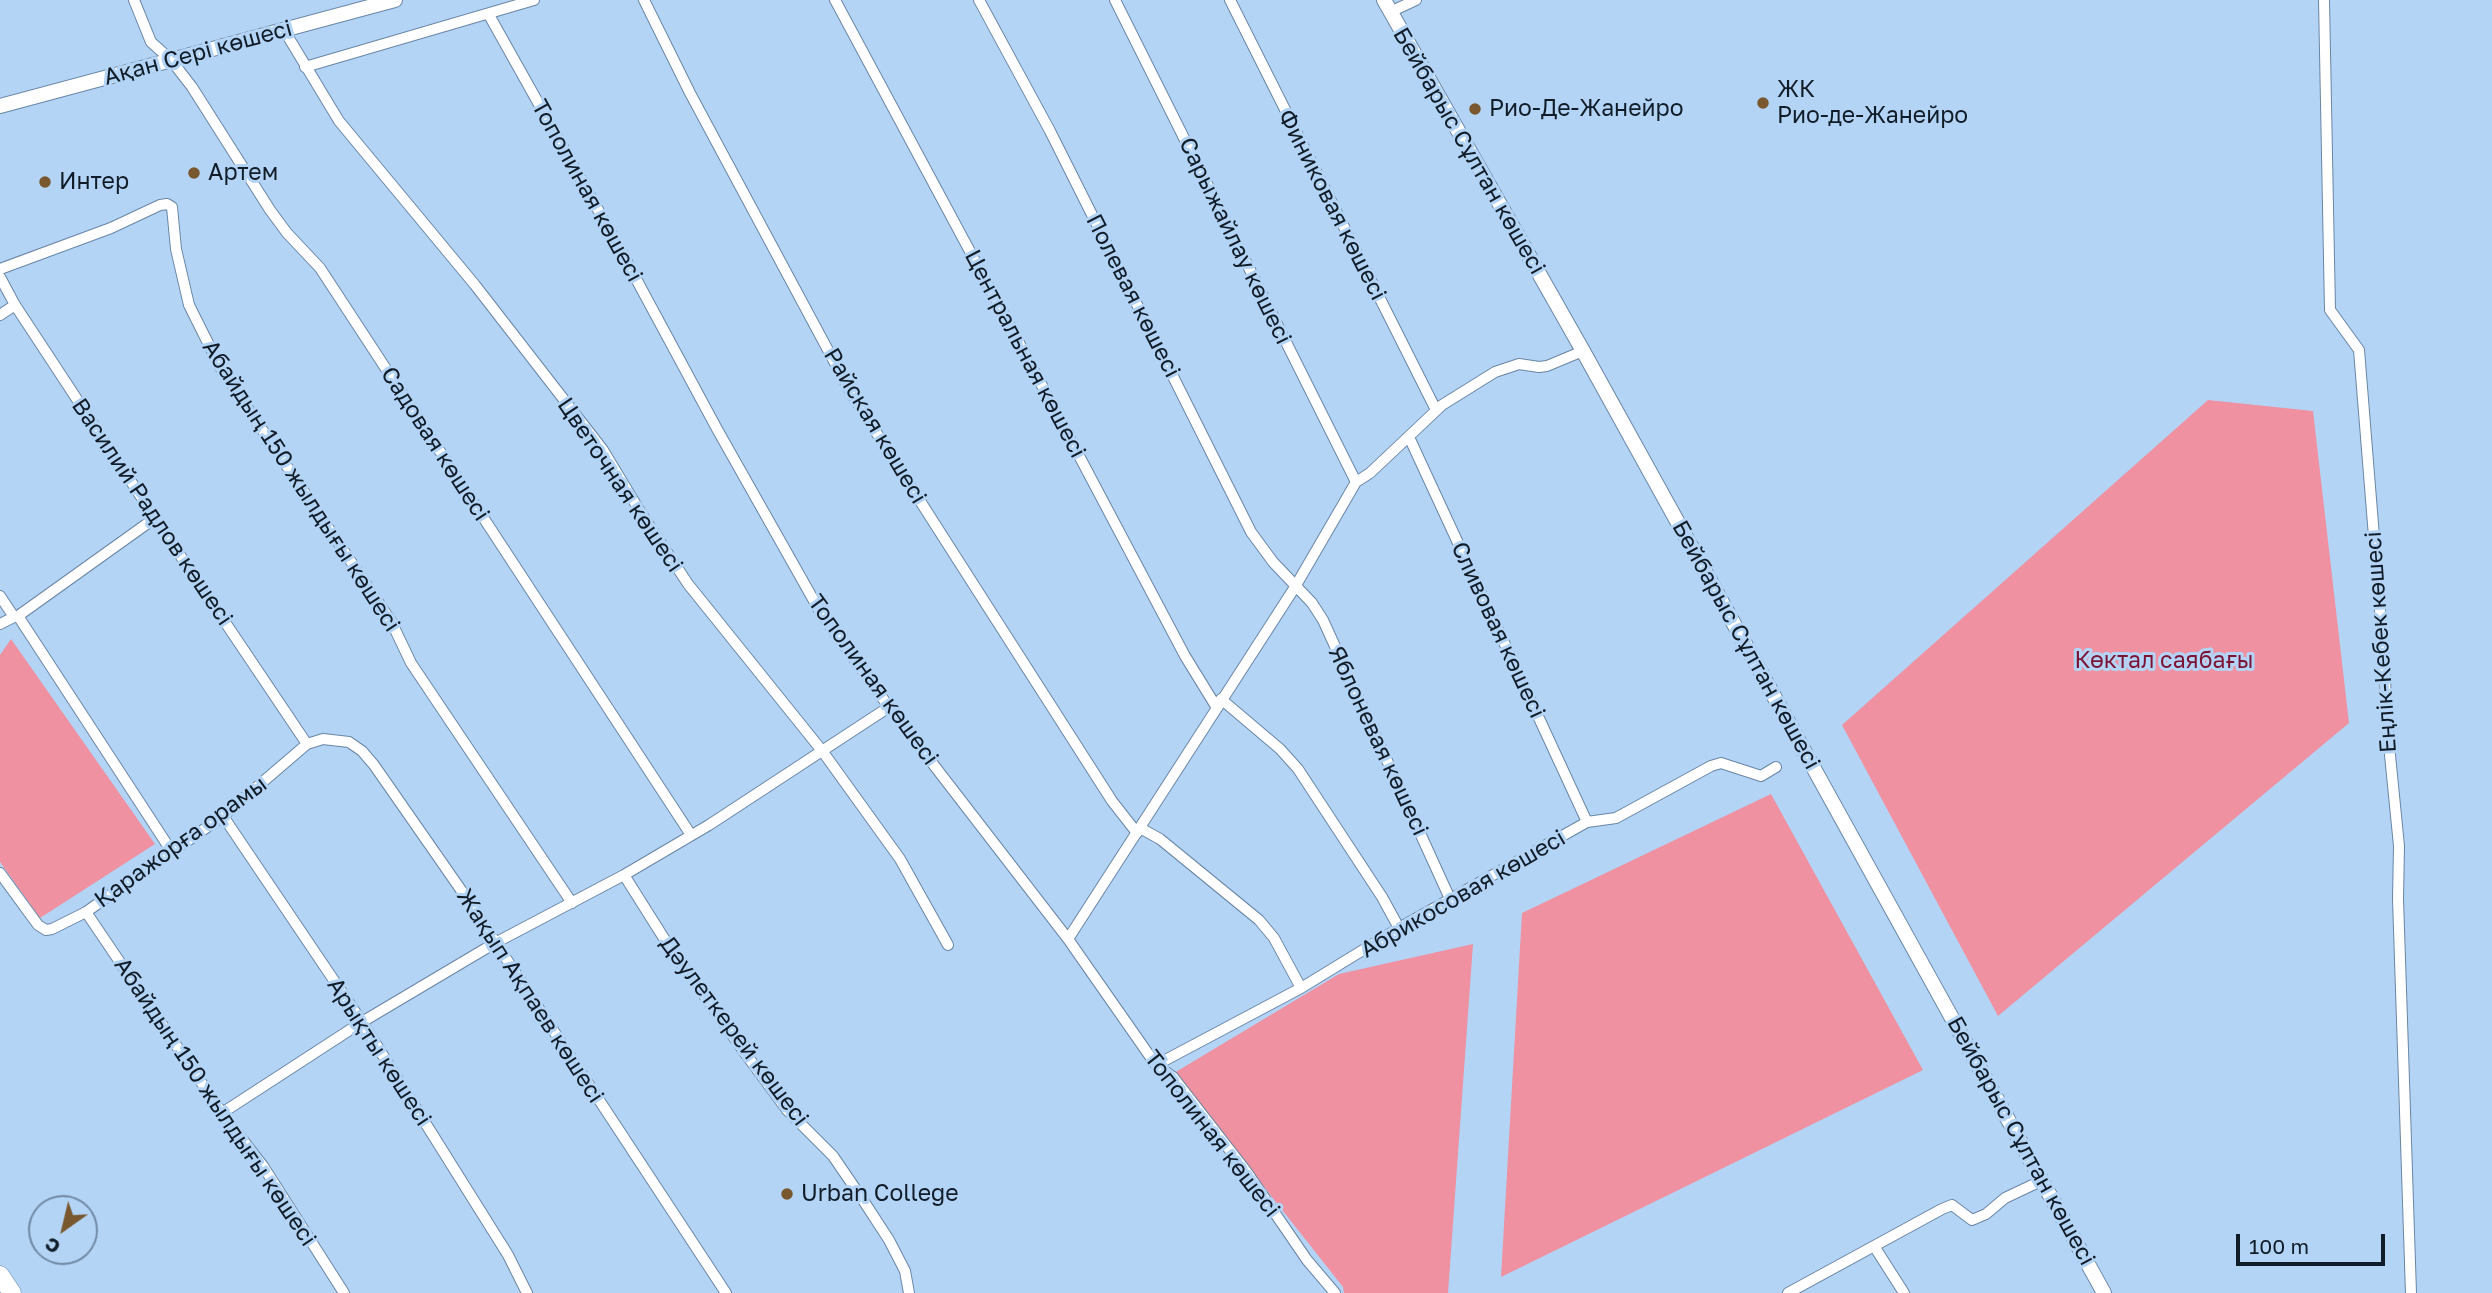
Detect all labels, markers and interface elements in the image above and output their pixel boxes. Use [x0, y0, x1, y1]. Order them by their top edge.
street label: Ақан Сері көшесі [101, 15, 295, 91]
street label: Бейбарыс Сұлтан көшесі [1387, 23, 1551, 279]
place label: ЖК Рио-де-Жанейро [1777, 76, 1968, 130]
street label: Тополиная көшесі [525, 95, 649, 287]
place label: Рио-Де-Жанейро [1489, 95, 1683, 123]
marker: ЖК Рио-де-Жанейро [1755, 95, 1771, 111]
marker: Рио-Де-Жанейро [1467, 101, 1483, 117]
street label: Финиковая көшесі [1272, 105, 1392, 305]
street label: Сарыжайлау көшесі [1173, 133, 1297, 349]
place label: Артем [208, 159, 278, 187]
marker: Артем [186, 165, 202, 181]
place label: Интер [59, 168, 129, 196]
marker: Интер [37, 174, 53, 190]
street label: Полевая көшесі [1080, 210, 1186, 382]
street label: Центральная көшесі [958, 245, 1092, 463]
street label: Абайдың 150 жылдығы көшесі [196, 335, 406, 637]
street label: Райская көшесі [818, 343, 932, 509]
street label: Садовая көшесі [375, 362, 495, 526]
street label: Василий Радлов көшесі [66, 393, 238, 631]
street label: Цветочная көшесі [551, 393, 689, 577]
street label: Бейбарыс Сұлтан көшесі [1666, 516, 1826, 774]
street label: Еңлік-Кебек көшесі [2359, 530, 2403, 754]
street label: Сливовая көшесі [1445, 537, 1551, 723]
street label: Тополиная көшесі [802, 589, 944, 771]
street label: Яблоневая көшесі [1322, 642, 1434, 840]
park label: Көктал саябағы [2074, 647, 2254, 675]
street label: Қаражорға орамы [89, 770, 273, 914]
street label: Абрикосовая көшесі [1356, 824, 1570, 964]
street label: Жақып Ақпаев көшесі [450, 884, 610, 1108]
street label: Дәулеткерей көшесі [654, 931, 814, 1131]
street label: Абайдың 150 жылдығы көшесі [108, 953, 322, 1251]
street label: Арықты көшесі [321, 973, 437, 1131]
street label: Бейбарыс Сұлтан көшесі [1941, 1012, 2101, 1270]
street label: Тополиная көшесі [1138, 1045, 1286, 1223]
place label: Urban College [801, 1180, 959, 1208]
marker: Urban College [779, 1186, 795, 1202]
north arrow [28, 1195, 98, 1265]
scale bar [2240, 1220, 2389, 1264]
text: С [40, 1233, 64, 1259]
text: 100 m [2249, 1233, 2309, 1259]

